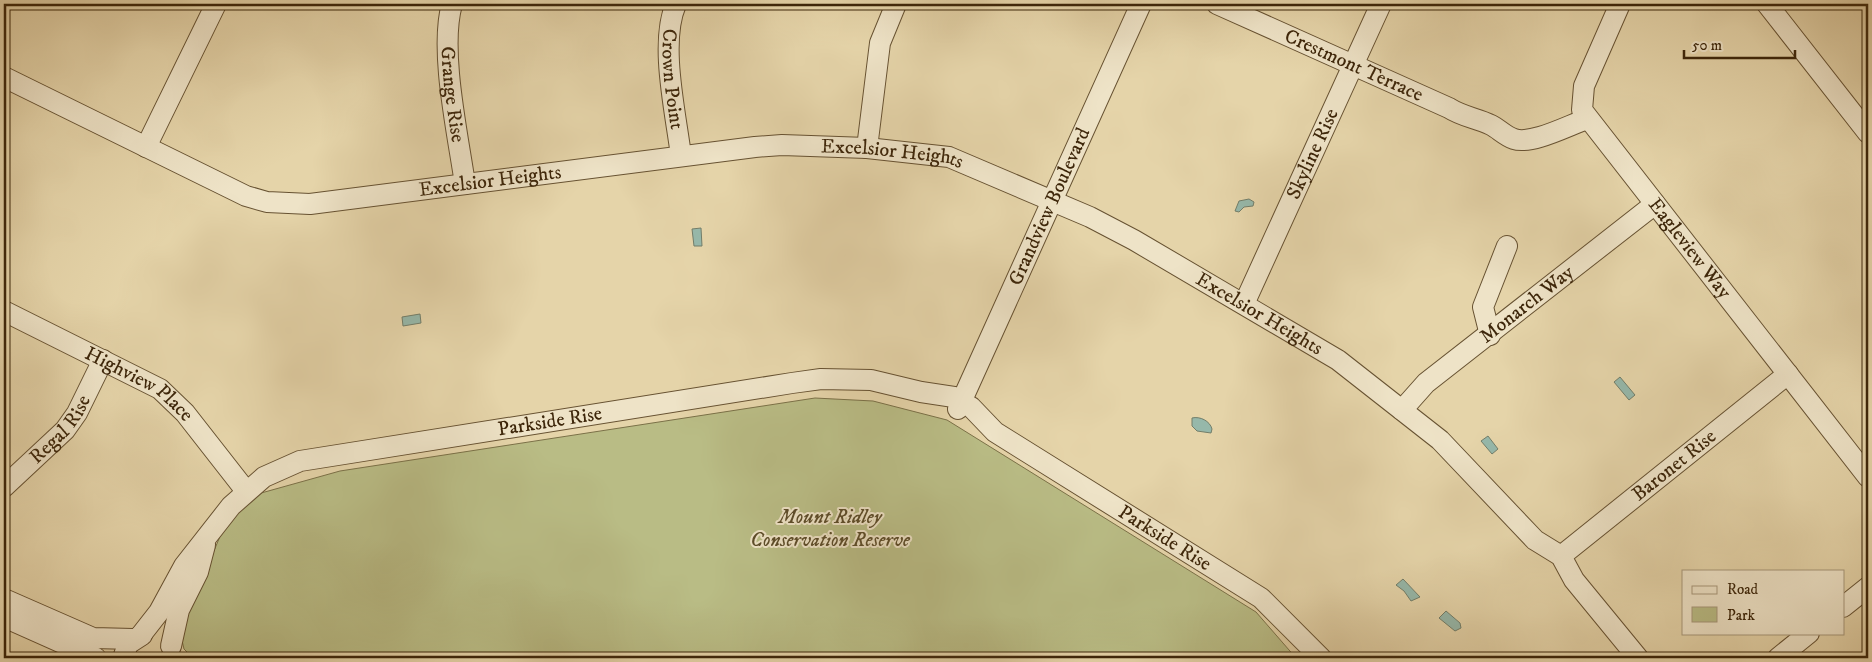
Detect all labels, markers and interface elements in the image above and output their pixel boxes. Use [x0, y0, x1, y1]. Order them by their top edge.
street label: Crestmont Terrace [1281, 23, 1427, 107]
street label: Crown Point [656, 28, 689, 131]
scale bar [1684, 28, 1796, 60]
text: 50 m [1692, 36, 1722, 55]
street label: Grange Rise [435, 46, 471, 144]
street label: Skyline Rise [1281, 105, 1344, 203]
street label: Grandview Boulevard [1003, 124, 1096, 290]
street label: Excelsior Heights [821, 134, 968, 174]
street label: Excelsior Heights [417, 159, 563, 202]
street label: Eagleview Way [1643, 193, 1737, 304]
street label: Monarch Way [1475, 259, 1579, 349]
street label: Excelsior Heights [1191, 267, 1328, 361]
street label: Highview Place [81, 341, 199, 426]
street label: Regal Rise [24, 391, 96, 469]
street label: Parkside Rise [496, 401, 604, 442]
street label: Baronet Rise [1627, 424, 1721, 507]
street label: Parkside Rise [1114, 500, 1216, 577]
park label: Mount Ridley Conservation Reserve [750, 505, 911, 553]
legend [1682, 570, 1844, 634]
text: Road [1727, 580, 1759, 599]
text: Park [1727, 606, 1756, 625]

